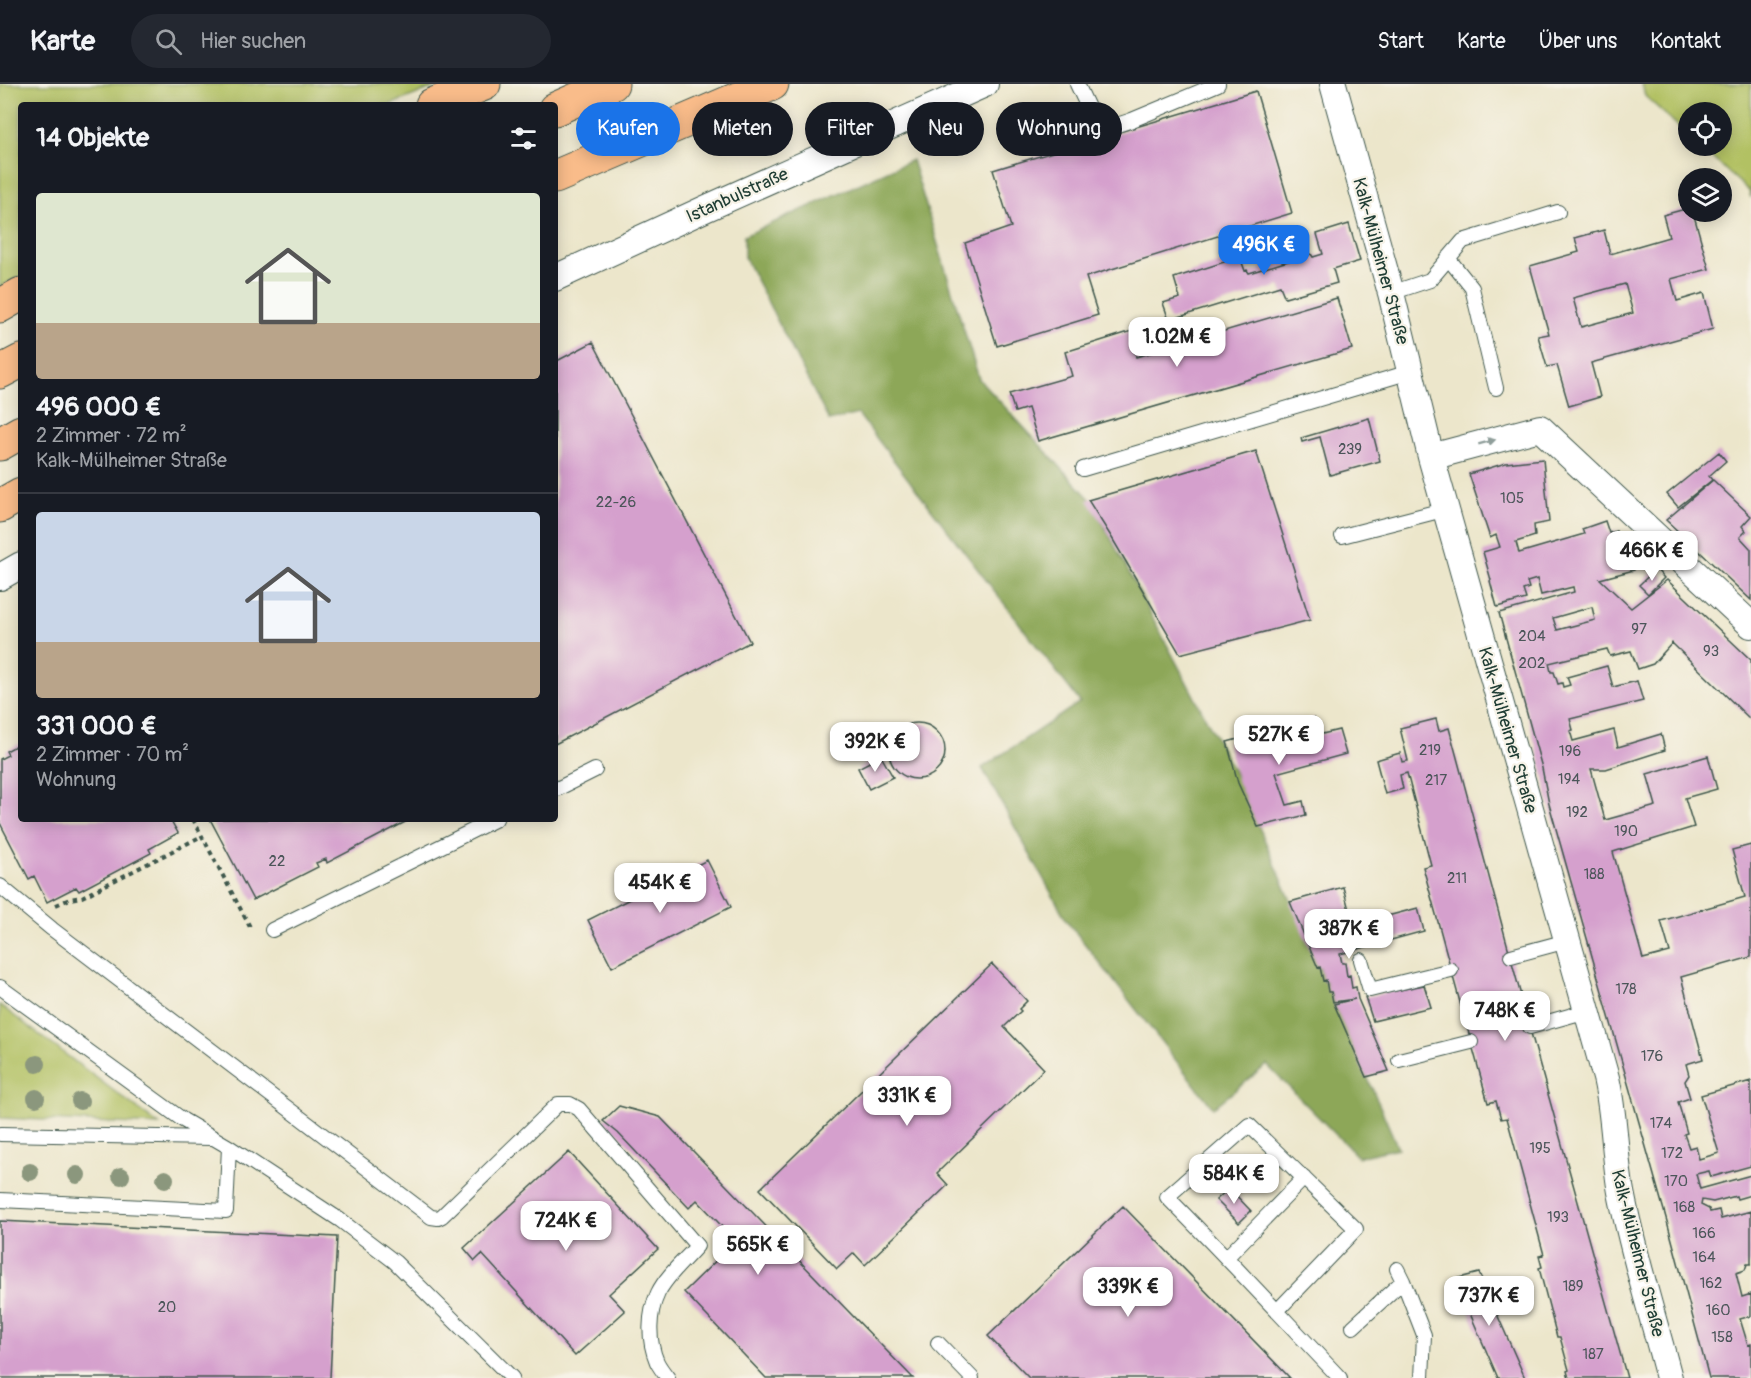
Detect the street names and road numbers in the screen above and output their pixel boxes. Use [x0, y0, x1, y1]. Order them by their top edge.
street label: Istanbulstraße [683, 163, 792, 228]
street label: Kalk-Mülheimer Straße [1347, 175, 1414, 347]
street label: Kalk-Mülheimer Straße [1473, 644, 1542, 816]
street label: Kalk-Mülheimer Straße [1606, 1167, 1669, 1339]

